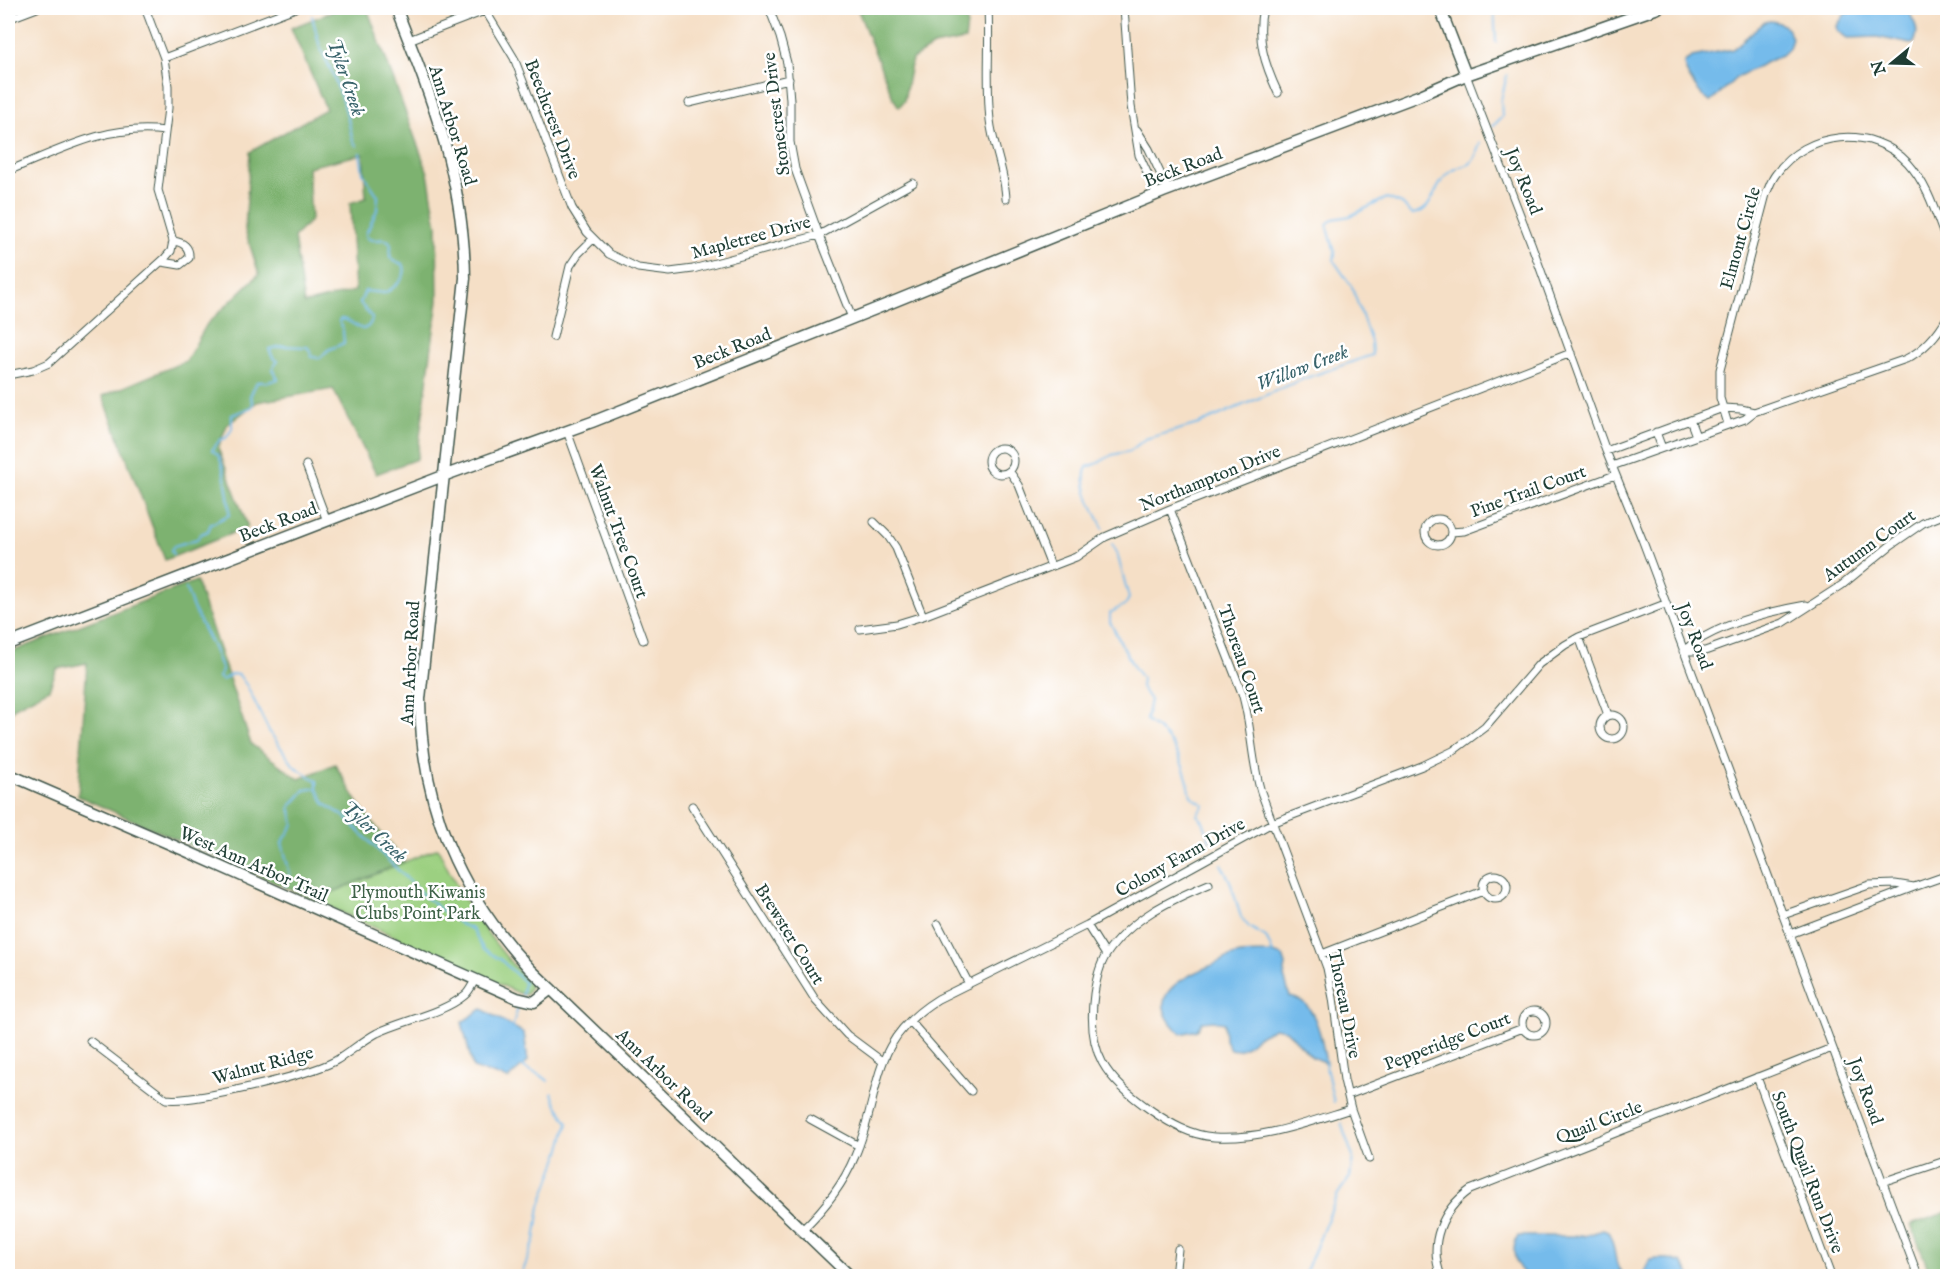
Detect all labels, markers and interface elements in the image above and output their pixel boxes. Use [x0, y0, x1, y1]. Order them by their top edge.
north arrow [1862, 33, 1922, 93]
water label: Tyler Creek [321, 35, 370, 120]
street label: Stonecrest Drive [759, 51, 796, 177]
street label: Beechcrest Drive [518, 56, 585, 183]
text: N [1868, 57, 1892, 78]
street label: Ann Arbor Road [422, 62, 481, 189]
street label: Beck Road [1141, 143, 1226, 194]
street label: Joy Road [1498, 143, 1547, 219]
street label: Elmont Circle [1716, 184, 1767, 292]
street label: Mapletree Drive [689, 211, 814, 265]
street label: Beck Road [690, 323, 775, 375]
water label: Willow Creek [1253, 339, 1352, 397]
street label: Northampton Drive [1137, 441, 1284, 518]
street label: Walnut Tree Court [583, 461, 653, 602]
street label: Pine Trail Court [1468, 461, 1589, 524]
street label: Beck Road [236, 498, 321, 549]
street label: Autumn Court [1818, 505, 1921, 588]
street label: Joy Road [1670, 598, 1717, 674]
street label: Ann Arbor Road [397, 600, 426, 727]
street label: Thoreau Court [1211, 602, 1270, 717]
water label: Tyler Creek [336, 796, 412, 869]
street label: Colony Farm Drive [1112, 813, 1250, 903]
street label: West Ann Arbor Trail [175, 822, 332, 909]
street label: Brewster Court [749, 880, 829, 989]
park label: Plymouth Kiwanis Clubs Point Park [351, 882, 485, 926]
street label: Thoreau Drive [1322, 948, 1365, 1061]
street label: Pepperidge Court [1381, 1008, 1514, 1077]
street label: Ann Arbor Road [609, 1024, 716, 1128]
street label: Walnut Ridge [210, 1042, 316, 1091]
street label: Joy Road [1841, 1053, 1887, 1129]
street label: South Quail Run Drive [1765, 1088, 1848, 1257]
street label: Quail Circle [1553, 1096, 1646, 1150]

